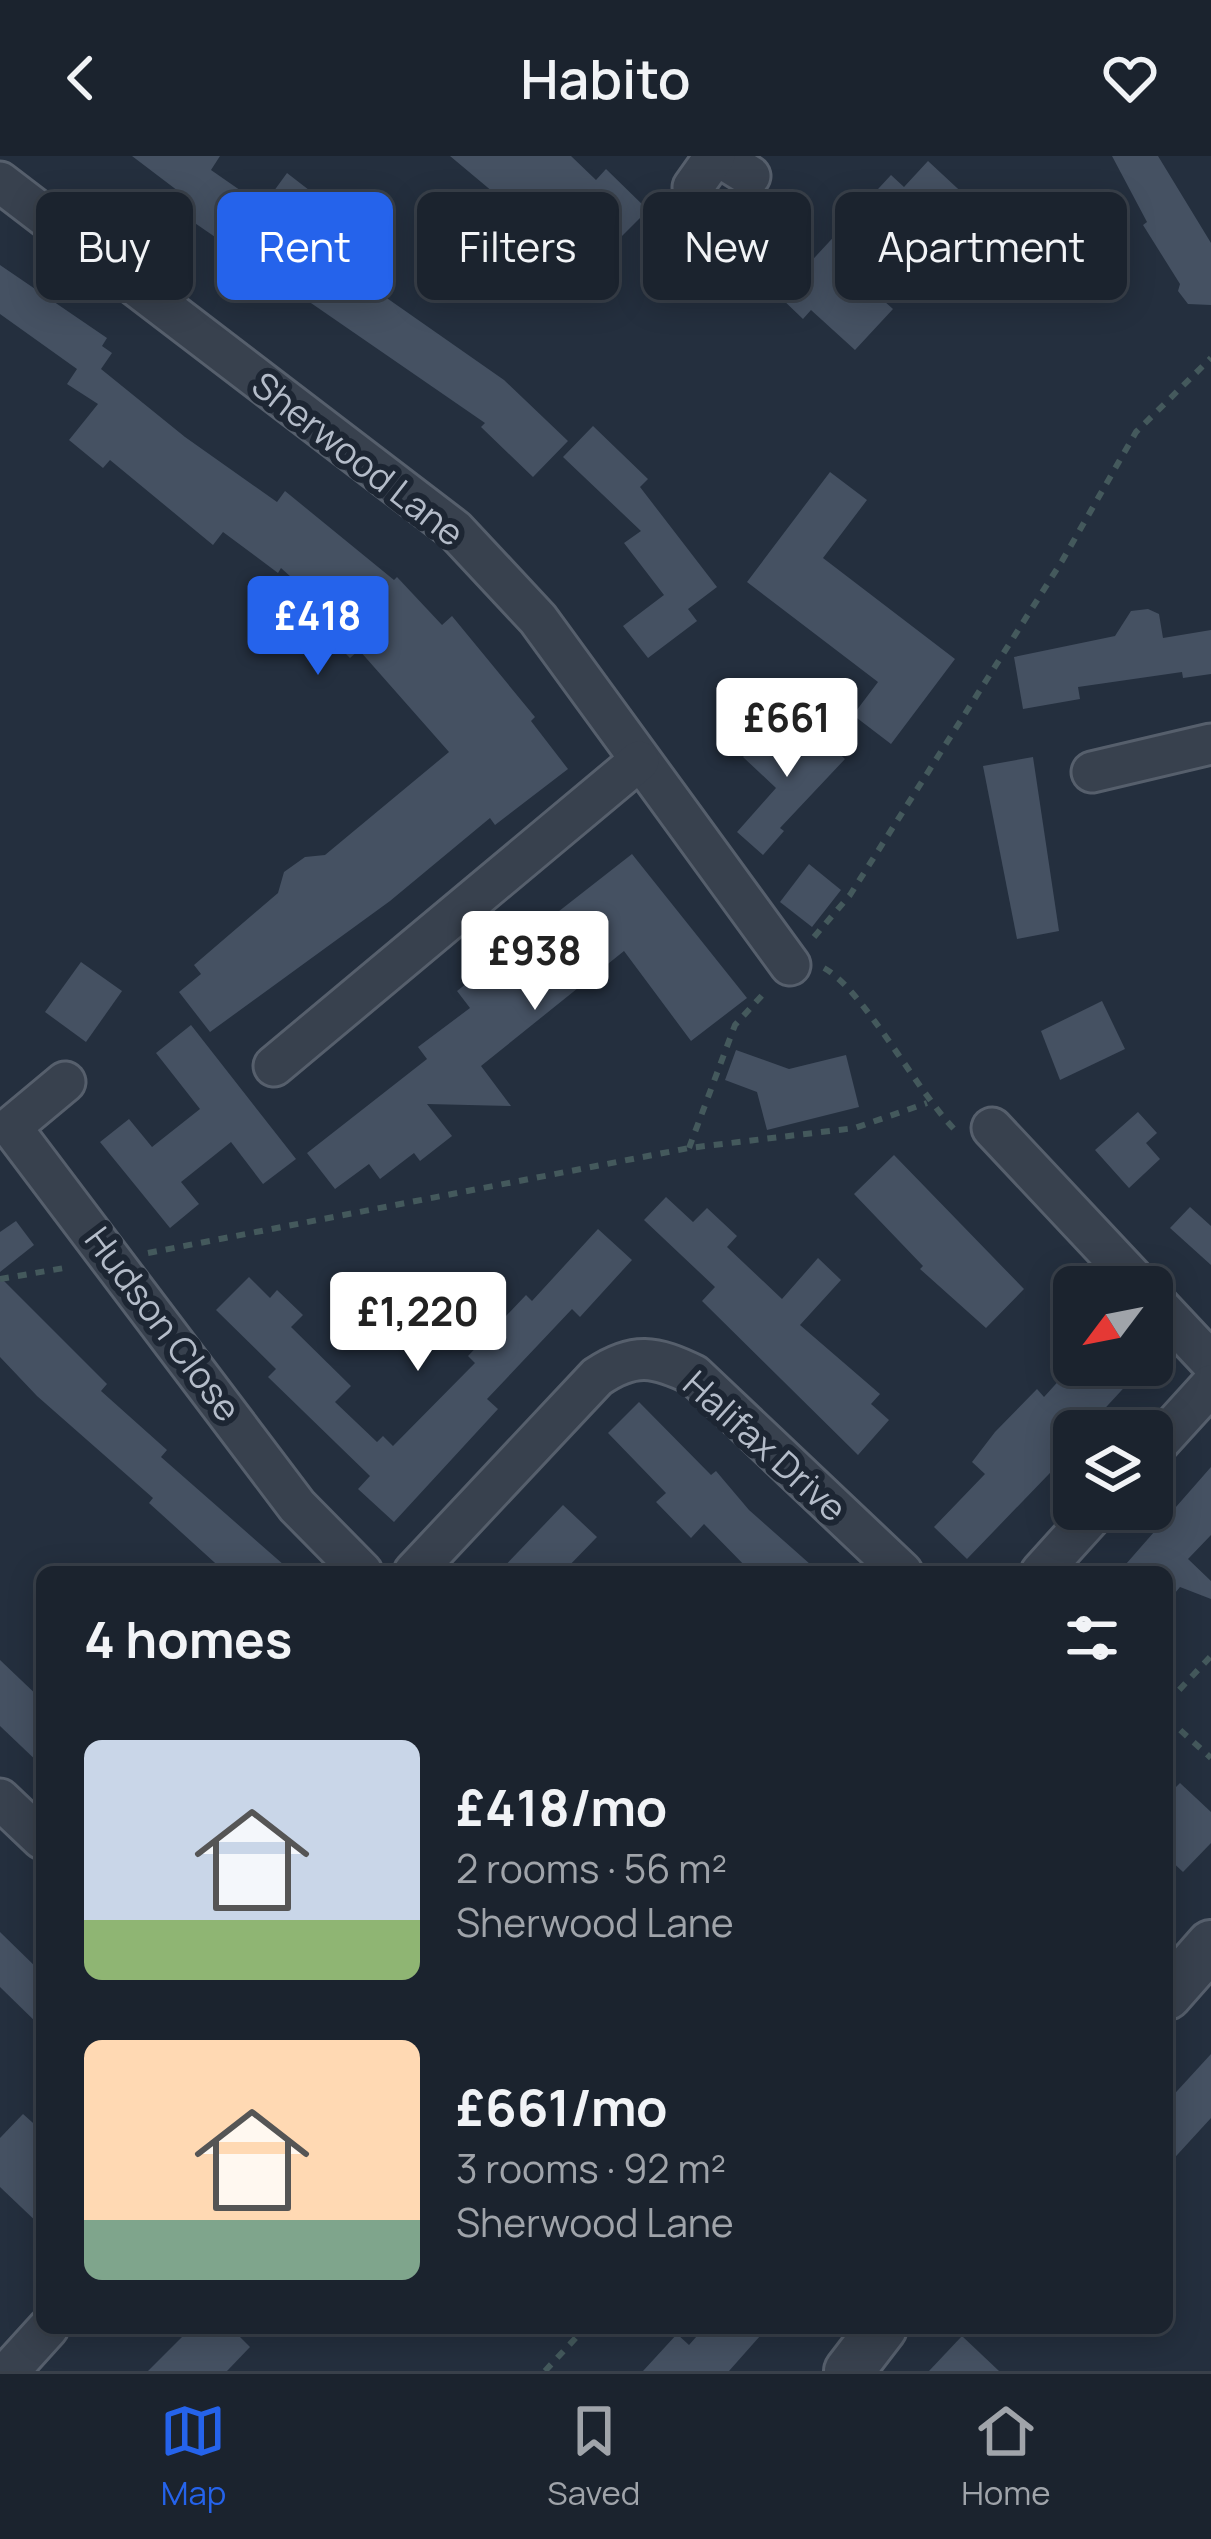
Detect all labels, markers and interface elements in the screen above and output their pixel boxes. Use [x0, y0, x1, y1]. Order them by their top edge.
text: Habito [520, 41, 691, 115]
icon: back [48, 45, 114, 111]
icon: heart [1097, 45, 1163, 111]
chip: Buy [36, 192, 193, 300]
chip: Rent [217, 192, 393, 300]
chip: Filters [417, 192, 619, 300]
chip: New [643, 192, 811, 300]
chip: Apartment [835, 192, 1127, 300]
street label: Sherwood Lane [242, 360, 474, 557]
pin: £418 [247, 576, 389, 678]
text: £418 [275, 588, 361, 642]
pin: £661 [716, 678, 858, 780]
text: £661 [743, 690, 831, 744]
pin: £938 [464, 911, 606, 1013]
text: £938 [488, 923, 582, 977]
street label: Hudson Close [74, 1217, 253, 1431]
north arrow [1053, 1266, 1173, 1386]
map controls [1053, 1266, 1173, 1530]
pin: £1,220 [320, 1272, 516, 1374]
text: £1,220 [357, 1284, 479, 1338]
street label: Halifax Drive [673, 1359, 858, 1532]
button: layers [1053, 1410, 1173, 1530]
text: 4 homes [84, 1604, 292, 1673]
icon: filters [1059, 1605, 1125, 1671]
text: £418/mo [456, 1772, 667, 1841]
icon: home [180, 1788, 324, 1932]
text: 2 rooms · 56 m² [456, 1841, 727, 1895]
text: Sherwood Lane [456, 1895, 734, 1949]
text: £661/mo [456, 2072, 668, 2141]
icon: home [180, 2088, 324, 2232]
text: 3 rooms · 92 m² [456, 2141, 726, 2195]
text: Sherwood Lane [456, 2195, 734, 2249]
tab: Map [160, 2398, 226, 2515]
tab: Saved [547, 2398, 640, 2515]
tab: Home [961, 2398, 1051, 2515]

